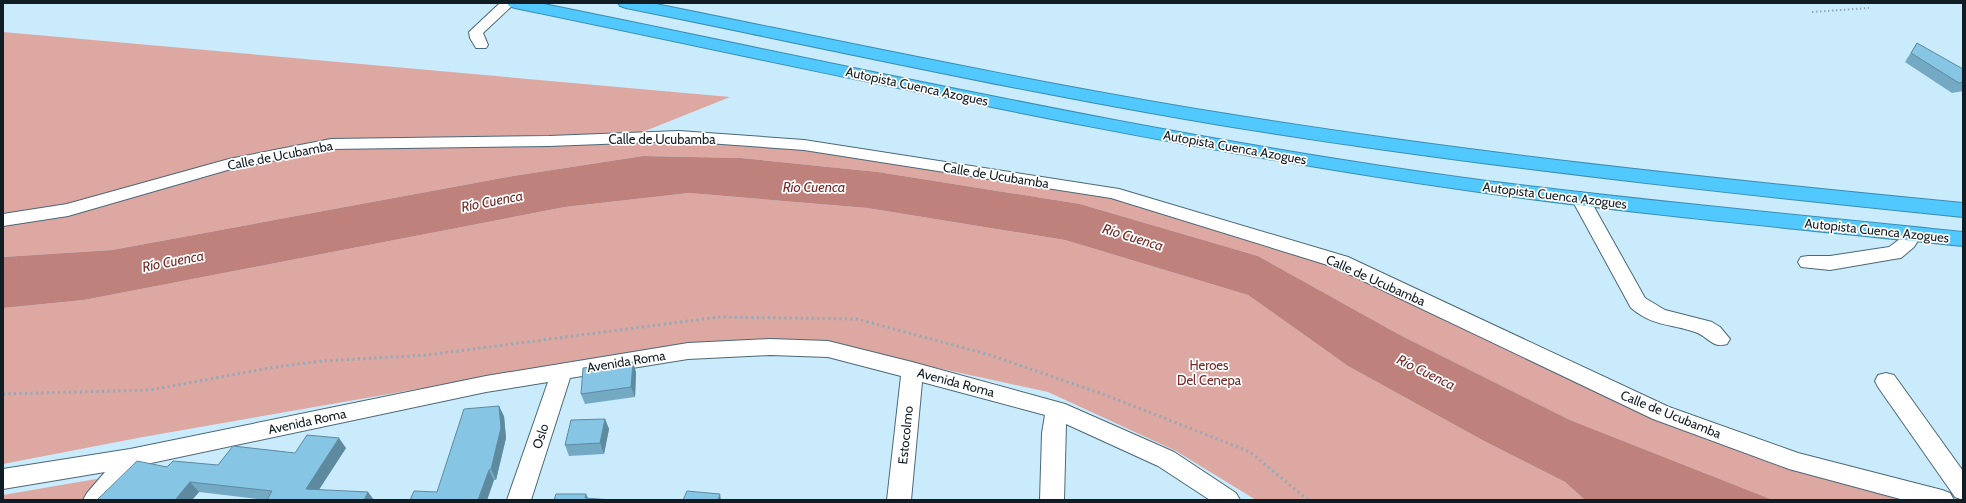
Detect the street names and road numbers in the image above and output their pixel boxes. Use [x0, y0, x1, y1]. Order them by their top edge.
street label: Autopista Cuenca Azogues [844, 63, 990, 109]
street label: Autopista Cuenca Azogues [1162, 127, 1308, 168]
street label: Calle de Ucubamba [609, 131, 716, 147]
street label: Calle de Ucubamba [226, 137, 335, 173]
street label: Calle de Ucubamba [942, 159, 1051, 191]
street label: Autopista Cuenca Azogues [1482, 178, 1629, 212]
street label: Autopista Cuenca Azogues [1804, 214, 1951, 246]
street label: Calle de Ucubamba [1324, 251, 1429, 309]
street label: Avenida Roma [586, 347, 667, 375]
street label: Avenida Roma [916, 364, 997, 400]
street label: Calle de Ucubamba [1618, 387, 1724, 442]
street label: Avenida Roma [267, 405, 348, 437]
street label: Estocolmo [894, 405, 916, 465]
street label: Oslo [528, 421, 552, 451]

